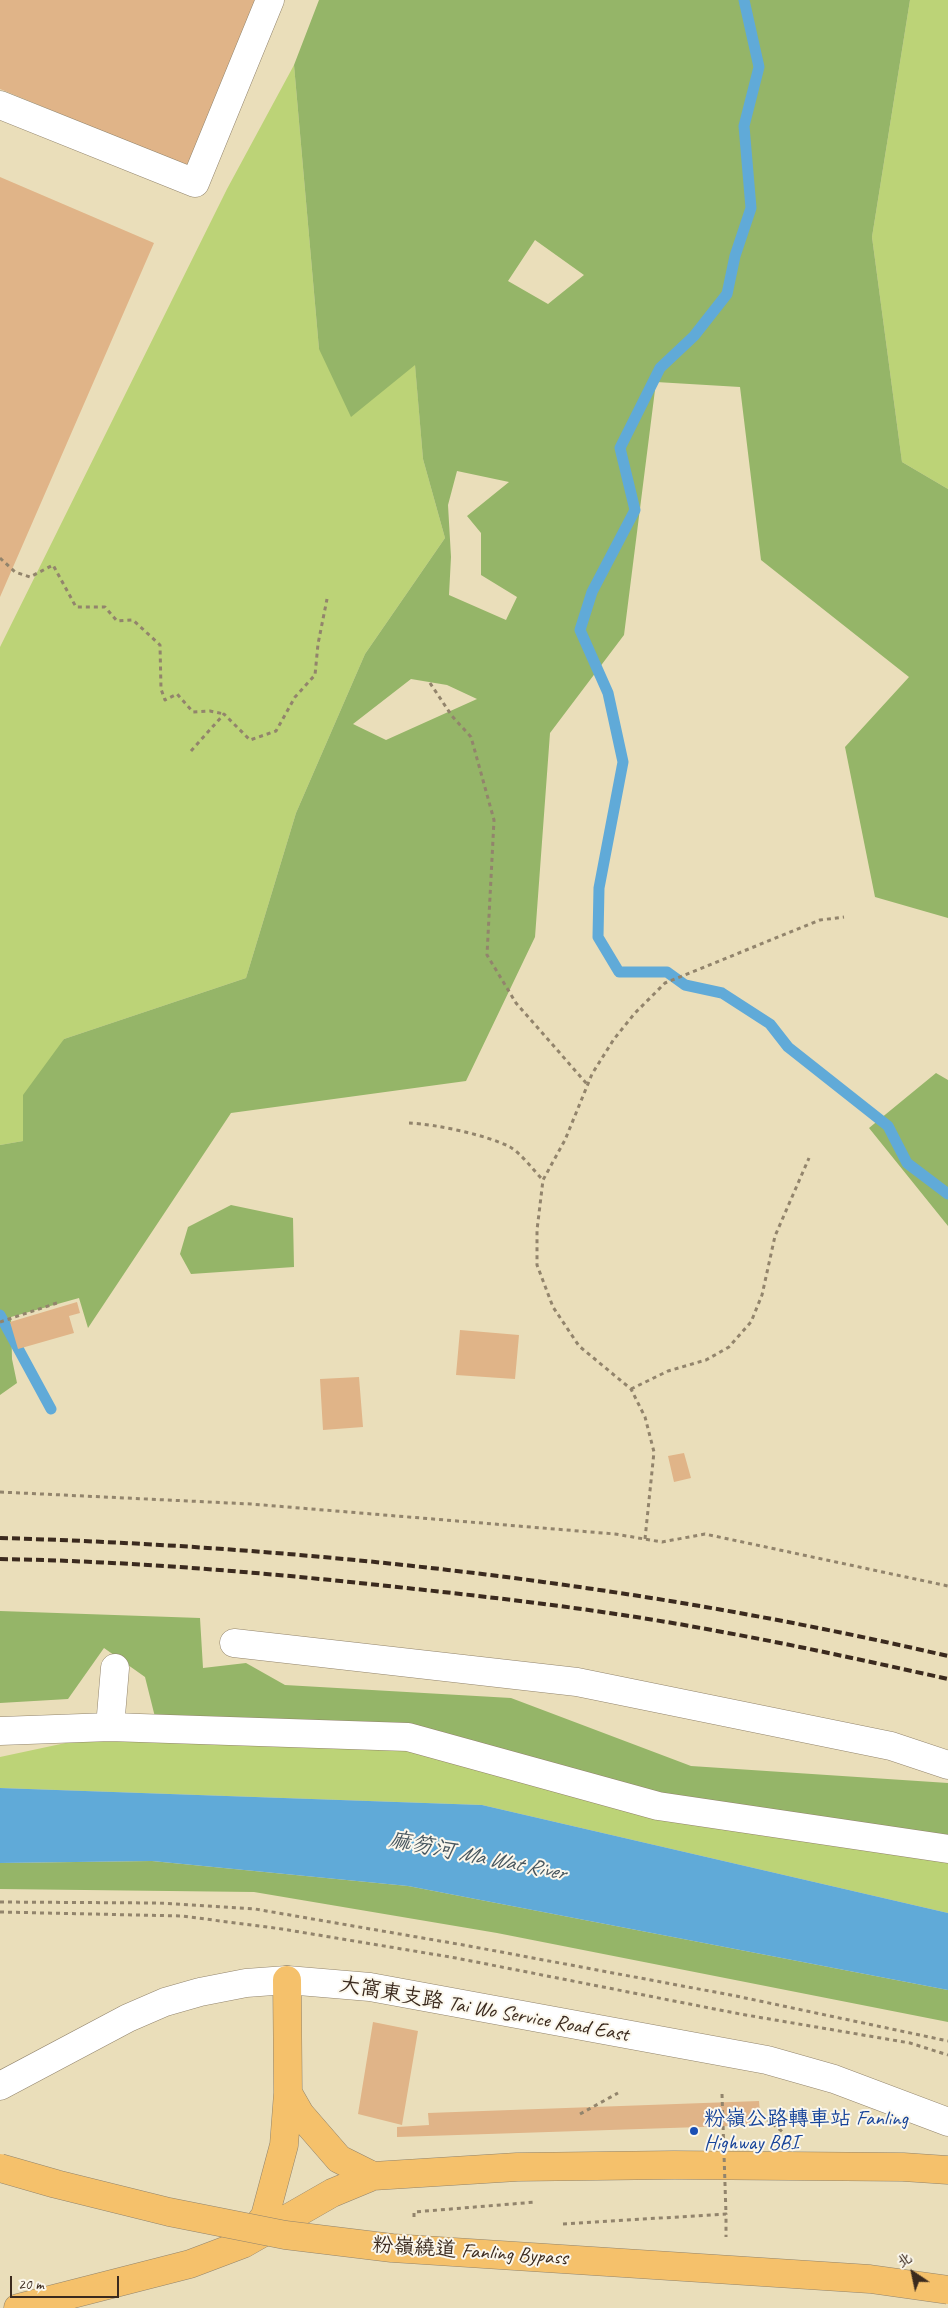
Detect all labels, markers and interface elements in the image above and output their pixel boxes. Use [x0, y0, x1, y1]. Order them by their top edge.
water label: 麻笏河 Ma Wat River [387, 1827, 567, 1887]
street label: 大窩東支路 Tai Wo Service Road East [338, 1972, 630, 2048]
place label: 粉嶺公路轉車站 Fanling Highway BBI [704, 2106, 908, 2156]
marker: 粉嶺公路轉車站 Fanling Highway BBI [688, 2125, 700, 2137]
street label: 粉嶺繞道 Fanling Bypass [372, 2233, 568, 2271]
north arrow [888, 2248, 938, 2298]
text: 北 [894, 2249, 915, 2271]
scale bar [12, 2266, 121, 2298]
text: 20 m [18, 2275, 44, 2294]

